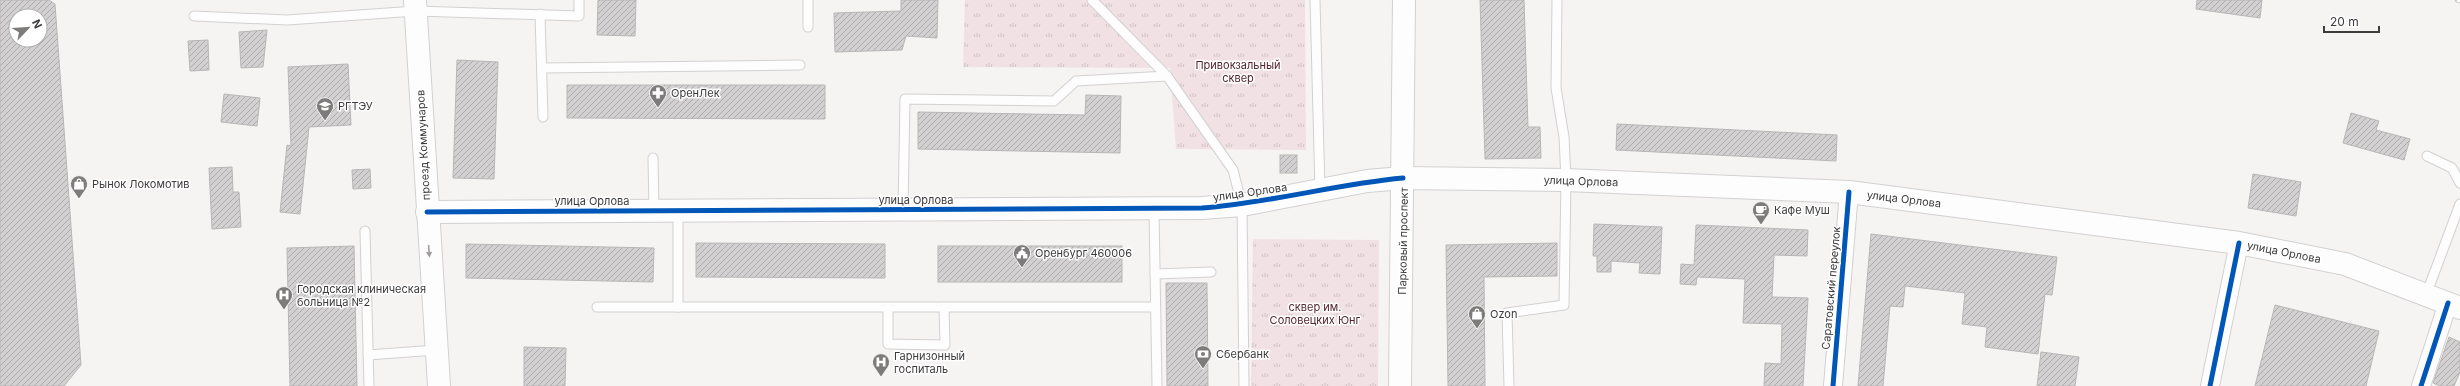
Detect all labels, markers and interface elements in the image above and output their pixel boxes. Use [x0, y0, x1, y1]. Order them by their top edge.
north arrow [8, 8, 48, 48]
scale bar [2324, 8, 2379, 34]
text: 20 m [2330, 14, 2359, 29]
text: N [29, 17, 45, 31]
park label: Привокзальный сквер [1195, 58, 1281, 85]
pharmacy icon: ОренЛек [648, 83, 668, 108]
place label: ОренЛек [671, 86, 720, 100]
street label: проезд Коммунаров [413, 89, 433, 201]
school or university icon: РГТЭУ [315, 96, 335, 121]
place label: РГТЭУ [338, 99, 373, 113]
street label: улица Орлова [1543, 173, 1619, 189]
shop icon: Рынок Локомотив [69, 174, 89, 199]
place label: Рынок Локомотив [92, 177, 190, 191]
street label: улица Орлова [1212, 180, 1288, 204]
street label: Парковый проспект [1395, 186, 1411, 295]
street label: улица Орлова [1866, 187, 1942, 211]
street label: улица Орлова [879, 193, 953, 207]
street label: улица Орлова [555, 194, 629, 208]
cafe icon: Кафе Муш [1751, 200, 1771, 225]
place label: Кафе Муш [1774, 203, 1830, 217]
street label: Саратовский переулок [1819, 226, 1843, 350]
street label: улица Орлова [2246, 238, 2322, 266]
public building icon: Оренбург 460006 [1012, 243, 1032, 268]
one-way arrow [426, 245, 433, 257]
place label: Оренбург 460006 [1035, 246, 1132, 260]
place label: Городская клиническая больница №2 [297, 282, 426, 309]
hospital icon: Городская клиническая больница №2 [274, 285, 294, 310]
park label: сквер им. Соловецких Юнг [1270, 300, 1361, 327]
shop icon: Ozon [1467, 304, 1487, 329]
place label: Ozon [1490, 307, 1517, 321]
bank icon: Сбербанк [1193, 344, 1213, 369]
place label: Сбербанк [1216, 347, 1269, 361]
place label: Гарнизонный госпиталь [894, 349, 965, 376]
hospital icon: Гарнизонный госпиталь [871, 352, 891, 377]

